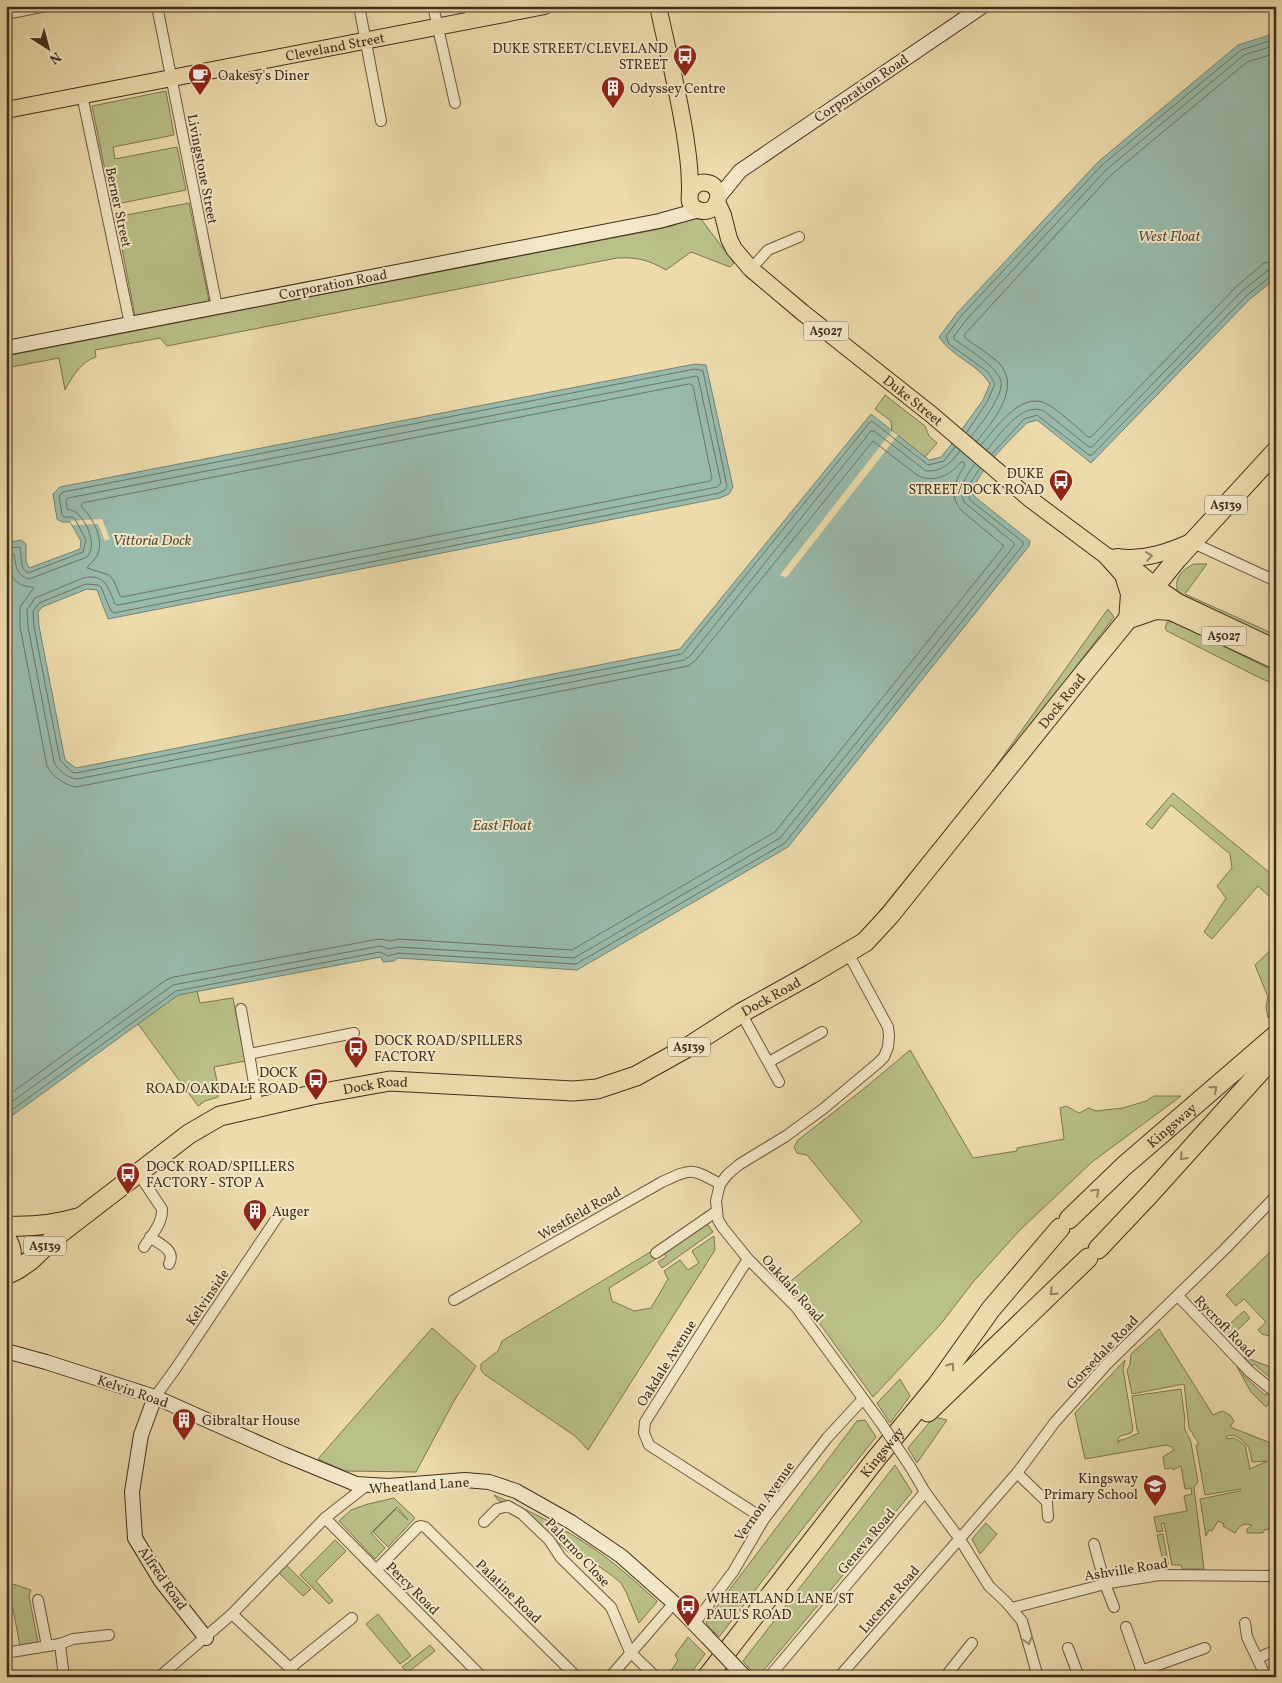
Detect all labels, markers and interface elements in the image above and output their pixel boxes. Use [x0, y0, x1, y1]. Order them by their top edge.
north arrow [22, 22, 72, 72]
street label: Cleveland Street [284, 29, 387, 67]
place label: DUKE STREET/CLEVELAND STREET [492, 40, 668, 75]
bus stop icon: DUKE STREET/CLEVELAND STREET [672, 43, 698, 77]
text: N [45, 47, 64, 68]
street label: Corporation Road [811, 51, 913, 128]
cafe icon: Oakesy's Diner [187, 62, 213, 96]
place label: Oakesy's Diner [218, 67, 310, 86]
building icon: Odyssey Centre [600, 75, 626, 109]
place label: Odyssey Centre [630, 80, 726, 99]
street label: Livingstone Street [182, 113, 222, 226]
street label: Berner Street [100, 165, 135, 249]
water label: West Float [1138, 227, 1201, 248]
street label: Corporation Road [278, 266, 389, 305]
road number: A5027 [804, 322, 848, 341]
street label: Duke Street [878, 372, 946, 431]
place label: DUKE STREET/DOCK ROAD [909, 465, 1044, 500]
bus stop icon: DUKE STREET/DOCK ROAD [1048, 468, 1074, 502]
road number: A5139 [1205, 496, 1247, 514]
water label: Vittoria Dock [113, 531, 192, 552]
one-way arrow [1145, 551, 1154, 561]
road number: A5027 [1202, 626, 1246, 646]
street label: Dock Road [1035, 670, 1091, 733]
water label: East Float [472, 816, 533, 837]
street label: Dock Road [738, 973, 805, 1022]
place label: DOCK ROAD/SPILLERS FACTORY [374, 1032, 523, 1067]
bus stop icon: DOCK ROAD/SPILLERS FACTORY [343, 1035, 369, 1069]
road number: A5139 [668, 1038, 710, 1056]
place label: DOCK ROAD/OAKDALE ROAD [146, 1064, 299, 1099]
bus stop icon: DOCK ROAD/OAKDALE ROAD [303, 1067, 329, 1101]
street label: Dock Road [342, 1073, 408, 1100]
one-way arrow [1208, 1085, 1217, 1094]
street label: Kingsway [1144, 1099, 1202, 1153]
one-way arrow [1180, 1152, 1189, 1161]
place label: DOCK ROAD/SPILLERS FACTORY - STOP A [146, 1158, 295, 1193]
bus stop icon: DOCK ROAD/SPILLERS FACTORY - STOP A [115, 1161, 141, 1195]
street label: Westfield Road [535, 1183, 625, 1246]
one-way arrow [1091, 1189, 1100, 1198]
building icon: Auger [242, 1198, 268, 1232]
place label: Auger [272, 1203, 309, 1222]
road number: A5139 [24, 1236, 66, 1256]
street label: Oakdale Road [756, 1251, 827, 1327]
street label: Kelvinside [182, 1266, 234, 1330]
one-way arrow [1050, 1286, 1059, 1295]
street label: Rycroft Road [1189, 1292, 1259, 1363]
street label: Gorsedale Road [1063, 1312, 1143, 1394]
street label: Oakdale Avenue [633, 1317, 702, 1411]
one-way arrow [945, 1362, 954, 1371]
street label: Kelvin Road [94, 1371, 171, 1413]
building icon: Gibraltar House [171, 1407, 197, 1441]
place label: Gibraltar House [202, 1412, 301, 1431]
street label: Kingsway [857, 1423, 910, 1482]
street label: Vernon Avenue [731, 1458, 800, 1546]
place label: Kingsway Primary School [1044, 1470, 1138, 1505]
street label: Wheatland Lane [368, 1473, 470, 1499]
school or university icon: Kingsway Primary School [1142, 1473, 1168, 1507]
street label: Geneva Road [834, 1505, 900, 1579]
street label: Palermo Close [540, 1514, 614, 1592]
street label: Alfred Road [133, 1543, 191, 1615]
street label: Ashville Road [1083, 1554, 1170, 1586]
street label: Palatine Road [471, 1556, 545, 1628]
street label: Percy Road [381, 1558, 443, 1620]
street label: Lucerne Road [855, 1562, 925, 1638]
place label: WHEATLAND LANE/ST PAUL'S ROAD [706, 1590, 854, 1625]
bus stop icon: WHEATLAND LANE/ST PAUL'S ROAD [675, 1593, 701, 1627]
one-way arrow [1022, 1637, 1033, 1646]

